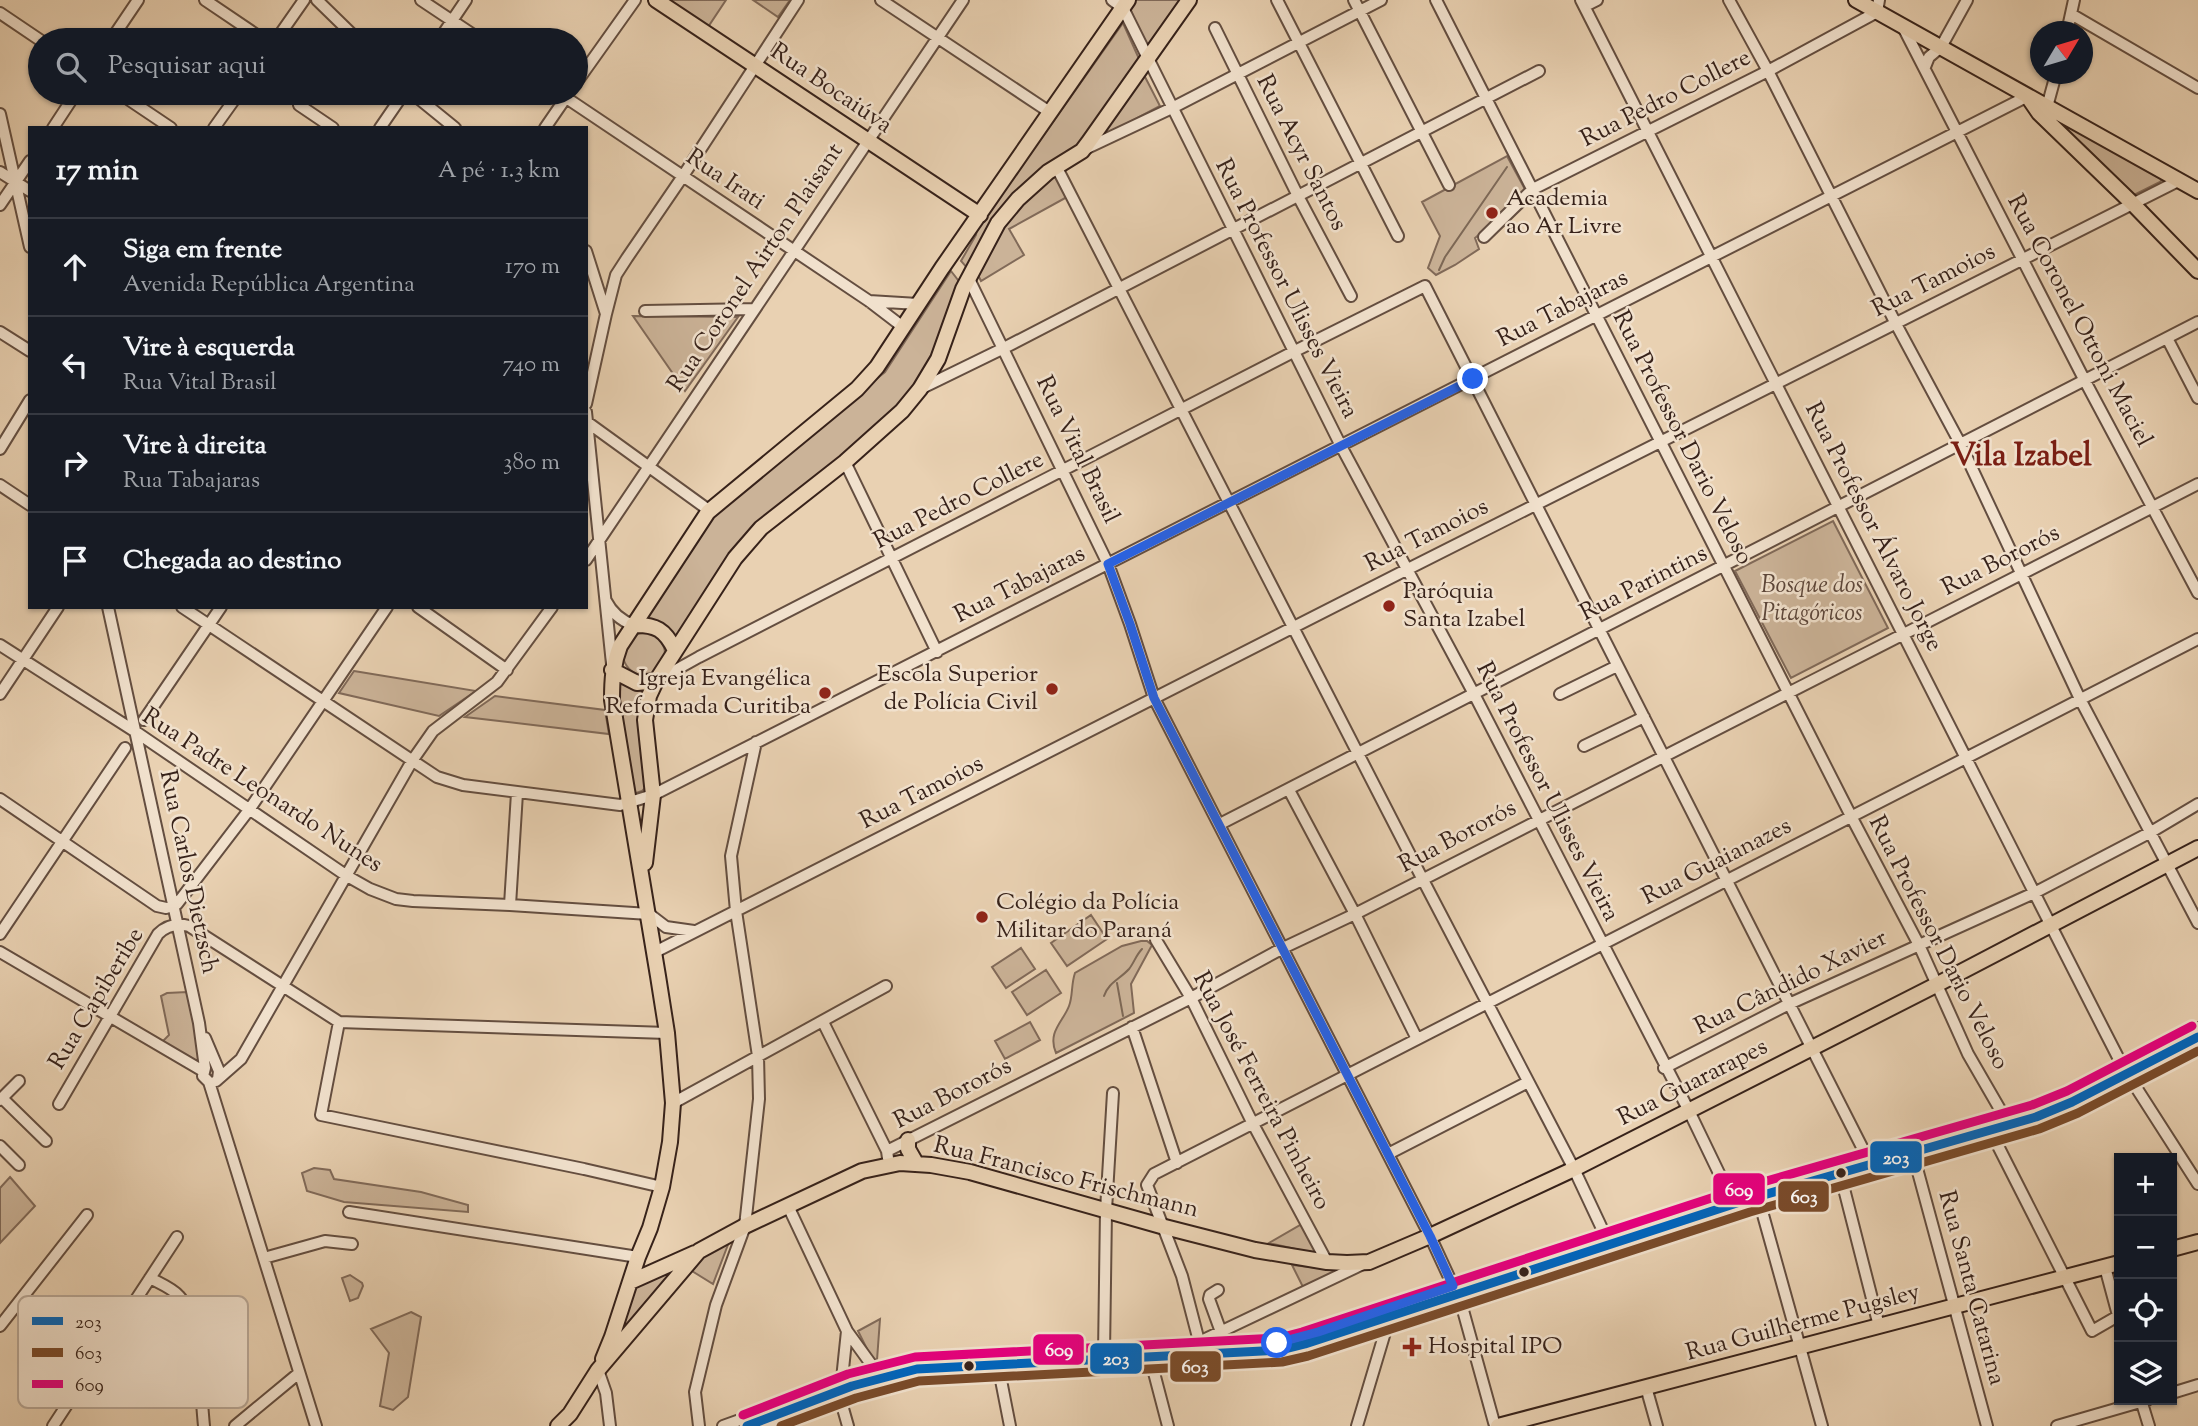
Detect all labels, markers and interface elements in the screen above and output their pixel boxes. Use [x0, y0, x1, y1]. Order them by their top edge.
north arrow [2030, 21, 2093, 84]
search box [28, 28, 588, 105]
street label: Rua Bocaiúva [763, 36, 899, 142]
street label: Rua Pedro Collere [1575, 41, 1757, 157]
icon: search [52, 48, 90, 86]
text: Pesquisar aqui [108, 48, 266, 85]
street label: Rua Acyr Santos [1247, 69, 1355, 237]
street label: Rua Coronel Airton Plaisant [660, 137, 852, 399]
street label: Rua Irati [678, 141, 772, 219]
text: 17 min [56, 150, 139, 193]
street label: Rua Professor Ulisses Vieira [1206, 153, 1366, 425]
text: A pé · 1.3 km [438, 155, 560, 188]
place label: Academia ao Ar Livre [1506, 182, 1622, 244]
street label: Rua Coronel Ottoni Maciel [1998, 189, 2160, 454]
marker: Academia ao Ar Livre [1484, 205, 1500, 221]
text: Siga em frente [123, 232, 282, 269]
street label: Rua Tamoios [1866, 235, 2002, 327]
icon: ahead [56, 248, 94, 286]
text: 170 m [505, 251, 560, 284]
street label: Rua Tabajaras [1492, 261, 1634, 357]
text: Avenida República Argentina [123, 269, 415, 302]
street label: Rua Professor Dario Veloso [1603, 305, 1761, 571]
text: Vire à esquerda [123, 330, 295, 367]
icon: left [56, 346, 94, 384]
text: 740 m [503, 349, 560, 382]
route end [1457, 363, 1488, 394]
text: Rua Vital Brasil [123, 367, 277, 400]
street label: Rua Vital Brasil [1027, 370, 1128, 530]
street label: Rua Professor Álvaro Jorge [1795, 397, 1951, 657]
text: Vire à direita [123, 428, 267, 465]
district label: Vila Izabel [1950, 434, 2092, 480]
street label: Rua Pedro Collere [868, 443, 1050, 559]
icon: right [56, 444, 94, 482]
text: 380 m [503, 447, 560, 480]
text: Rua Tabajaras [123, 465, 260, 498]
street label: Rua Tamoios [1359, 490, 1495, 582]
street label: Rua Bororós [1936, 517, 2066, 605]
street label: Rua Tabajaras [949, 537, 1091, 633]
street label: Rua Parintins [1574, 537, 1714, 631]
icon: arrive [56, 542, 94, 580]
text: Chegada ao destino [123, 543, 341, 580]
park label: Bosque dos Pitagóricos [1761, 569, 1863, 631]
place label: Paróquia Santa Izabel [1403, 575, 1526, 637]
marker: Paróquia Santa Izabel [1381, 598, 1397, 614]
street label: Rua Professor Ulisses Vieira [1467, 656, 1627, 928]
place label: Escola Superior de Polícia Civil [877, 658, 1038, 720]
place label: Igreja Evangélica Reformada Curitiba [606, 662, 811, 724]
marker: Escola Superior de Polícia Civil [1044, 681, 1060, 697]
marker: Igreja Evangélica Reformada Curitiba [817, 685, 833, 701]
street label: Rua Padre Leonardo Nunes [135, 700, 389, 882]
street label: Rua Tamoios [854, 747, 990, 839]
street label: Rua Carlos Dietzsch [150, 767, 226, 977]
street label: Rua Bororós [1393, 792, 1523, 882]
street label: Rua Guaianazes [1636, 810, 1798, 914]
street label: Rua Professor Dario Veloso [1859, 810, 2017, 1076]
place label: Colégio da Polícia Militar do Paraná [996, 886, 1179, 948]
marker: Colégio da Polícia Militar do Paraná [974, 909, 990, 925]
street label: Rua Capiberibe [41, 921, 153, 1077]
street label: Rua Cândido Xavier [1689, 922, 1893, 1044]
street label: Rua José Ferreira Pinheiro [1184, 966, 1338, 1216]
street label: Rua Guararapes [1612, 1031, 1774, 1135]
street label: Rua Bororós [888, 1050, 1018, 1138]
street label: Rua Francisco Frischmann [930, 1129, 1202, 1227]
line badge: 203 [1869, 1140, 1923, 1174]
text: 203 [1883, 1146, 1910, 1173]
map controls [2114, 1153, 2177, 1405]
button: + [2114, 1153, 2177, 1216]
unlabelled marker [1834, 1166, 1848, 1180]
line badge: 609 [1712, 1172, 1766, 1206]
text: 609 [1725, 1178, 1753, 1205]
line badge: 603 [1777, 1180, 1830, 1213]
text: 603 [1790, 1185, 1818, 1212]
street label: Rua Santa Catarina [1929, 1187, 2013, 1389]
button: − [2114, 1216, 2177, 1279]
unlabelled marker [1517, 1265, 1531, 1279]
street label: Rua Guilherme Pugsley [1682, 1275, 1924, 1371]
button: locate [2114, 1279, 2177, 1342]
legend [18, 1296, 248, 1408]
text: 203 [75, 1310, 102, 1337]
route start [1261, 1327, 1292, 1358]
place label: Hospital IPO [1428, 1330, 1563, 1364]
line badge: 609 [1032, 1333, 1085, 1366]
marker: Hospital IPO [1402, 1337, 1422, 1357]
text: 609 [1045, 1338, 1073, 1365]
text: 603 [75, 1341, 102, 1368]
line badge: 203 [1089, 1342, 1143, 1375]
button: layers [2114, 1342, 2177, 1405]
text: 203 [1103, 1347, 1130, 1374]
line badge: 603 [1169, 1350, 1222, 1383]
text: 603 [1181, 1355, 1209, 1382]
unlabelled marker [962, 1359, 976, 1373]
text: 609 [75, 1373, 104, 1400]

